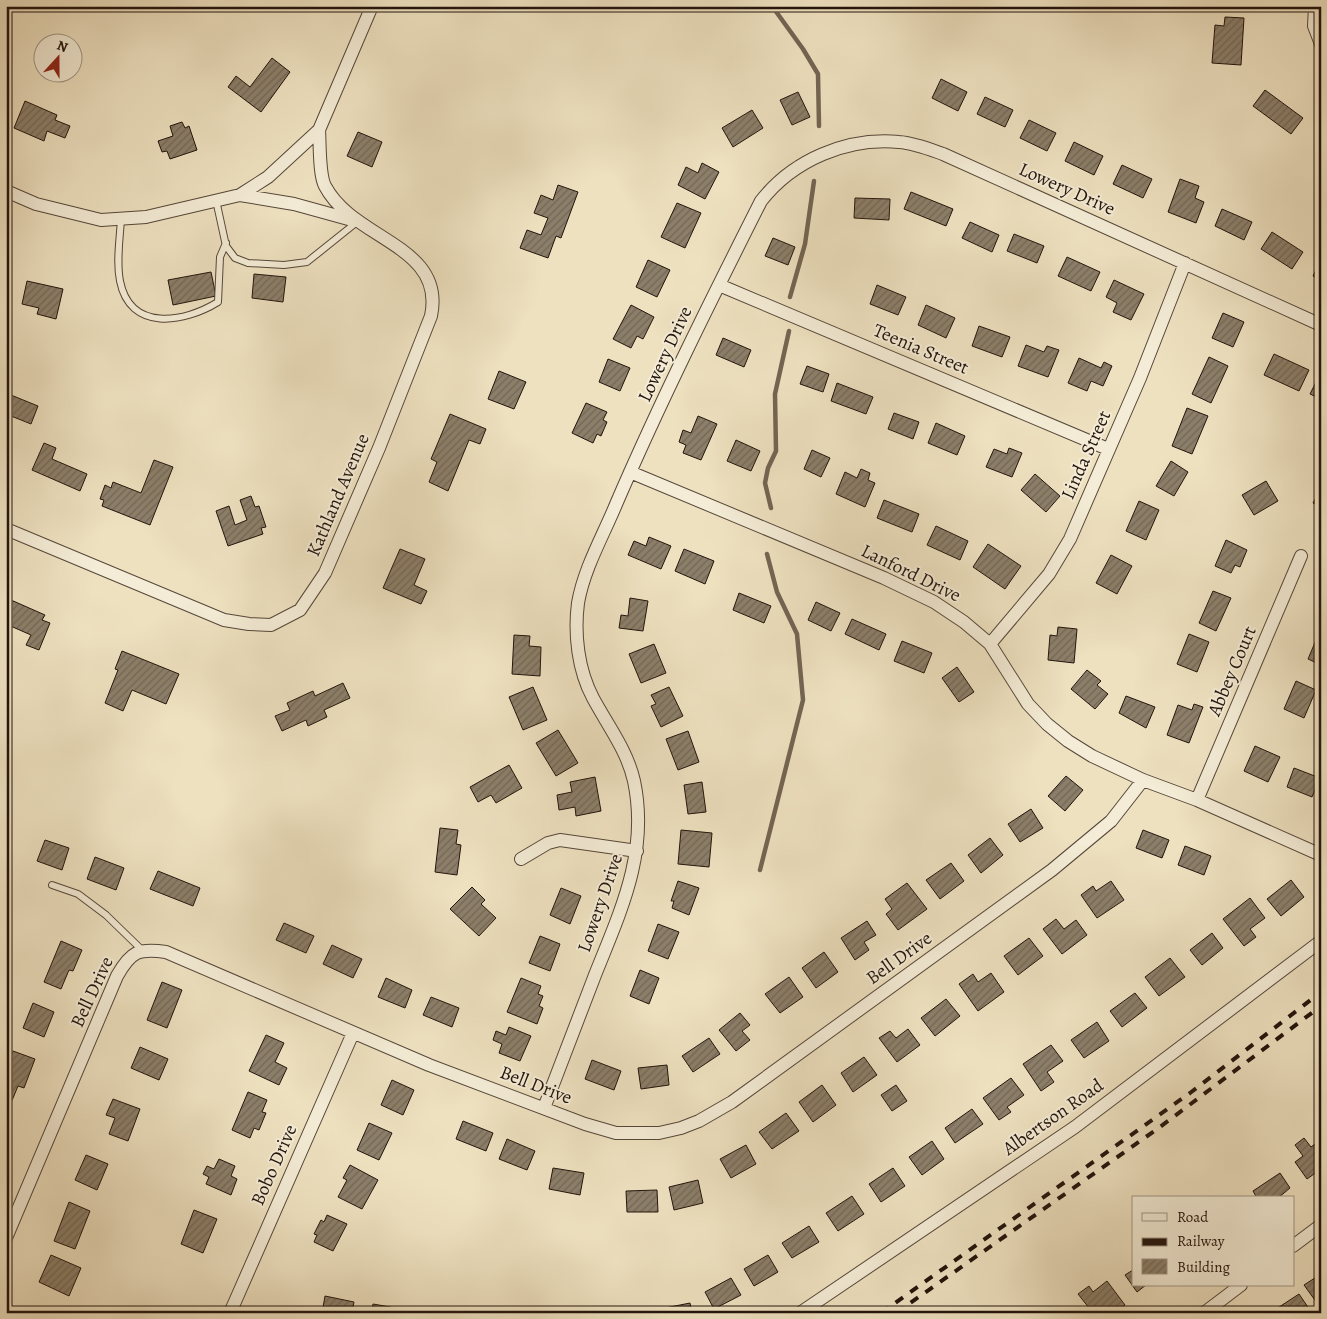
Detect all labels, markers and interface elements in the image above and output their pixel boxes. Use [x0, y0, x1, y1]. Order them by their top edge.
north arrow [32, 32, 82, 82]
text: N [54, 36, 71, 57]
street label: Lowery Drive [1015, 156, 1119, 222]
street label: Lowery Drive [631, 302, 699, 406]
street label: Teenia Street [869, 317, 973, 381]
street label: Linda Street [1055, 406, 1117, 504]
street label: Kathland Avenue [300, 429, 376, 561]
street label: Lanford Drive [857, 538, 965, 608]
street label: Abbey Court [1201, 622, 1263, 721]
street label: Lowery Drive [571, 850, 629, 956]
street label: Bell Drive [861, 925, 937, 991]
street label: Bell Drive [64, 952, 120, 1032]
street label: Bell Drive [496, 1059, 576, 1111]
street label: Albertson Road [996, 1072, 1109, 1162]
street label: Bobo Drive [245, 1120, 303, 1210]
legend [1132, 1196, 1294, 1286]
text: Road [1177, 1207, 1209, 1227]
text: Railway [1177, 1231, 1225, 1251]
text: Building [1177, 1257, 1230, 1277]

